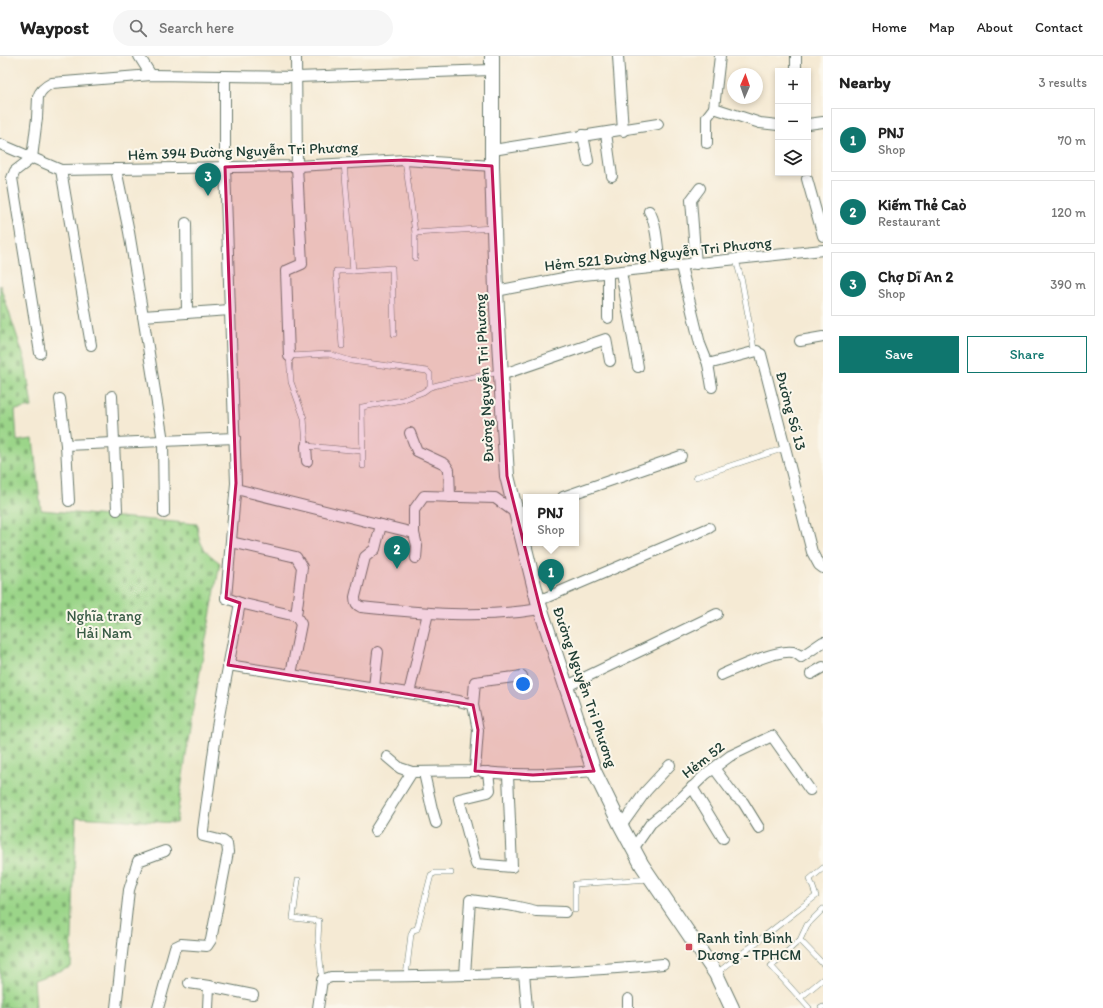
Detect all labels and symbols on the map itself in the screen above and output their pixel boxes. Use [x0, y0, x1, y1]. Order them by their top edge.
north arrow [727, 68, 763, 104]
street label: Hẻm 394 Đường Nguyễn Tri Phương [127, 138, 359, 164]
pin: 3 [195, 163, 221, 196]
street label: Hẻm 521 Đường Nguyễn Tri Phương [543, 233, 773, 275]
street label: Đường Nguyễn Tri Phương [471, 293, 497, 463]
street label: Đường Số 13 [772, 370, 810, 452]
pin: 2 [384, 536, 410, 569]
pin: 1 [538, 559, 564, 592]
street label: Đường Nguyễn Tri Phương [549, 604, 621, 770]
park label: Nghĩa trang Hải Nam [66, 607, 142, 642]
your location [513, 674, 533, 694]
street label: Hẻm 52 [678, 738, 728, 782]
place label: Ranh tỉnh Bình Dương - TPHCM [697, 929, 801, 964]
marker: Ranh tỉnh Bình Dương - TPHCM [684, 942, 694, 952]

